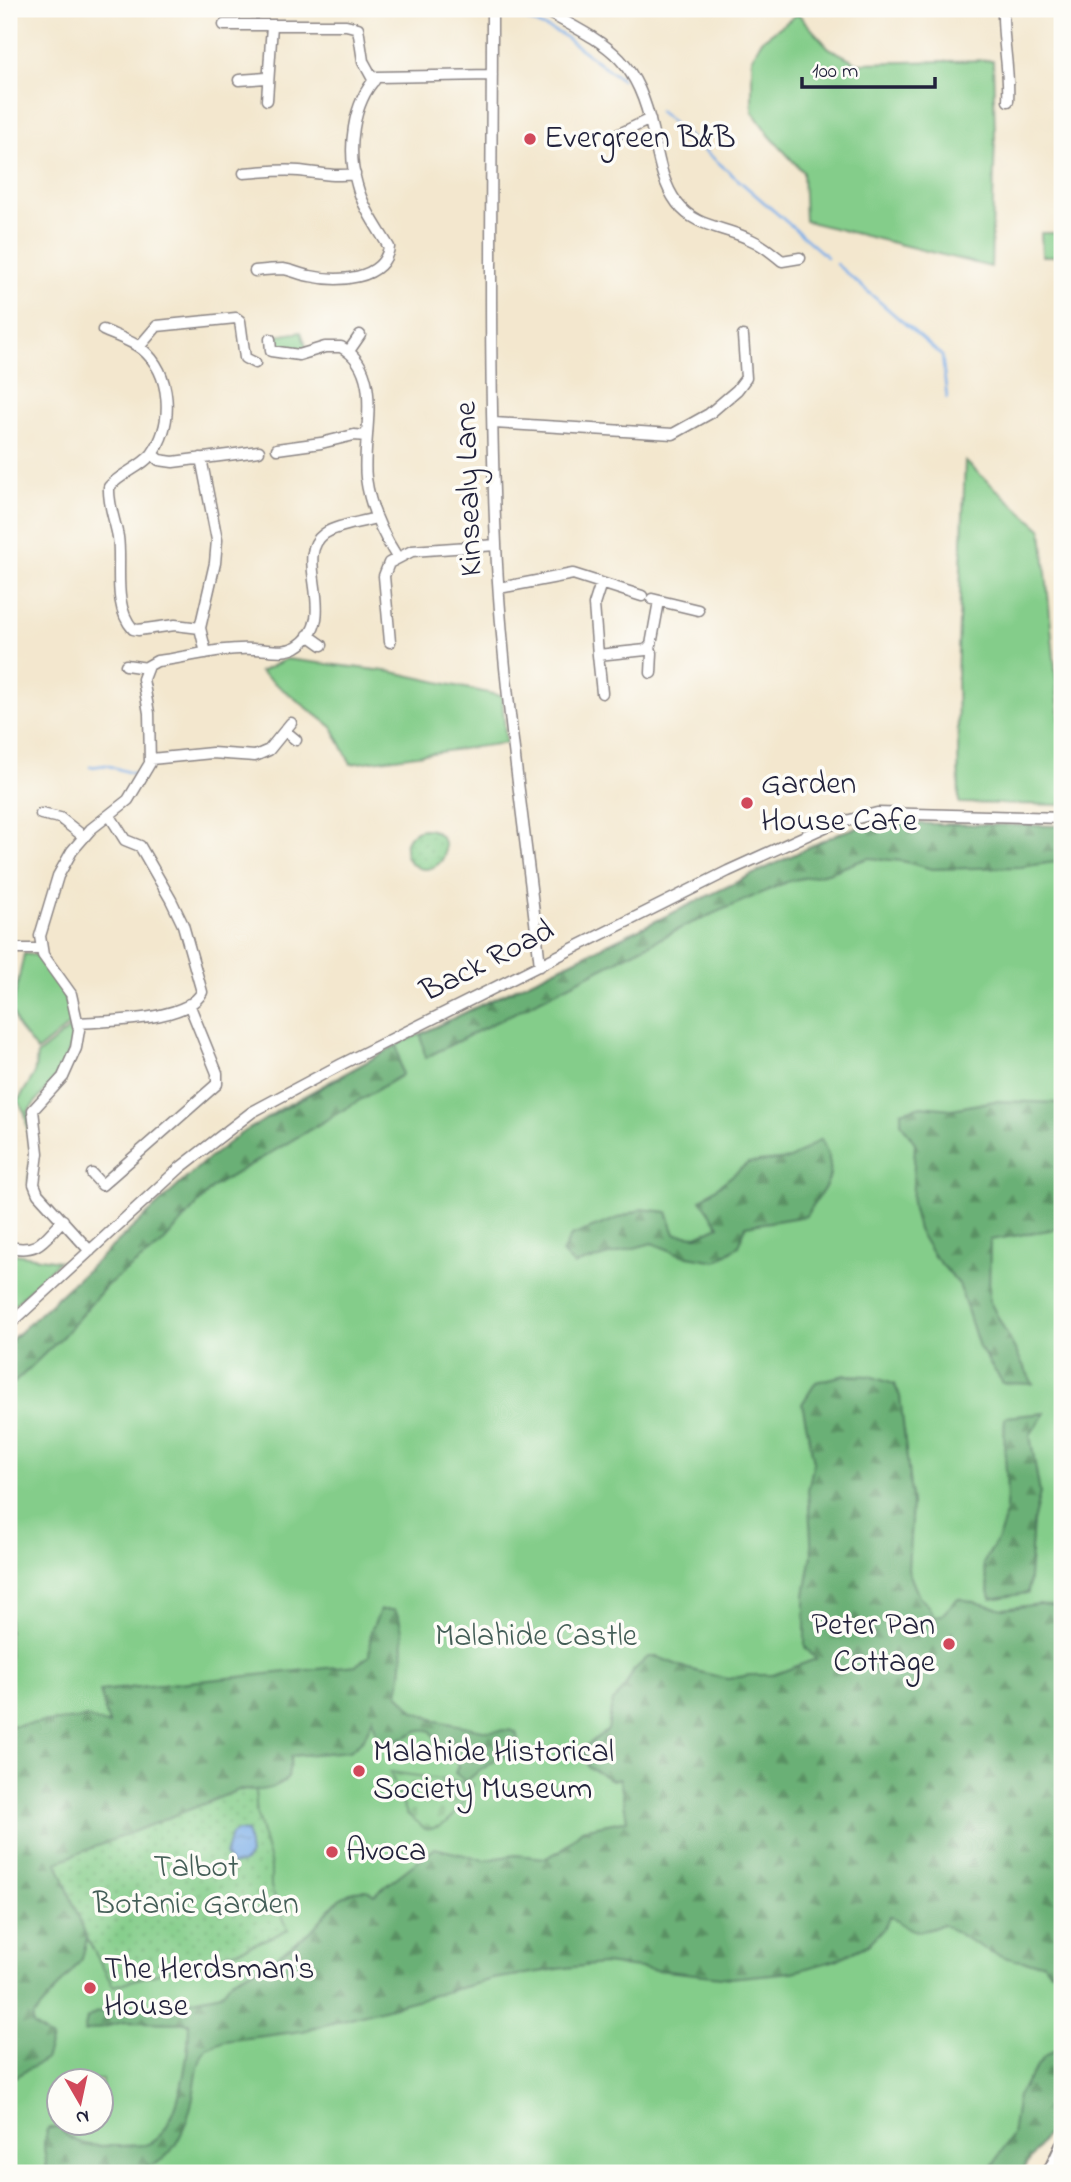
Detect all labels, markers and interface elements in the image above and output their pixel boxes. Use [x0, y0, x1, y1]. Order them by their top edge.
scale bar [802, 46, 934, 90]
text: 100 m [812, 57, 858, 87]
place label: Evergreen B&B [544, 116, 735, 163]
marker: Evergreen B&B [522, 131, 538, 147]
street label: Kinsealy Lane [443, 400, 497, 577]
place label: Garden House Cafe [761, 762, 918, 846]
marker: Garden House Cafe [739, 795, 755, 811]
street label: Back Road [412, 908, 563, 1016]
place label: Peter Pan Cottage [811, 1603, 936, 1687]
park label: Malahide Castle [435, 1614, 638, 1661]
marker: Peter Pan Cottage [941, 1636, 957, 1652]
place label: Malahide Historical Society Museum [373, 1730, 614, 1814]
marker: Malahide Historical Society Museum [351, 1763, 367, 1779]
place label: Avoca [346, 1829, 426, 1876]
marker: Avoca [324, 1844, 340, 1860]
park label: Talbot Botanic Garden [92, 1845, 299, 1929]
place label: The Herdsman's House [104, 1947, 315, 2031]
marker: The Herdsman's House [82, 1980, 98, 1996]
north arrow [46, 2066, 116, 2136]
text: N [74, 2102, 91, 2131]

